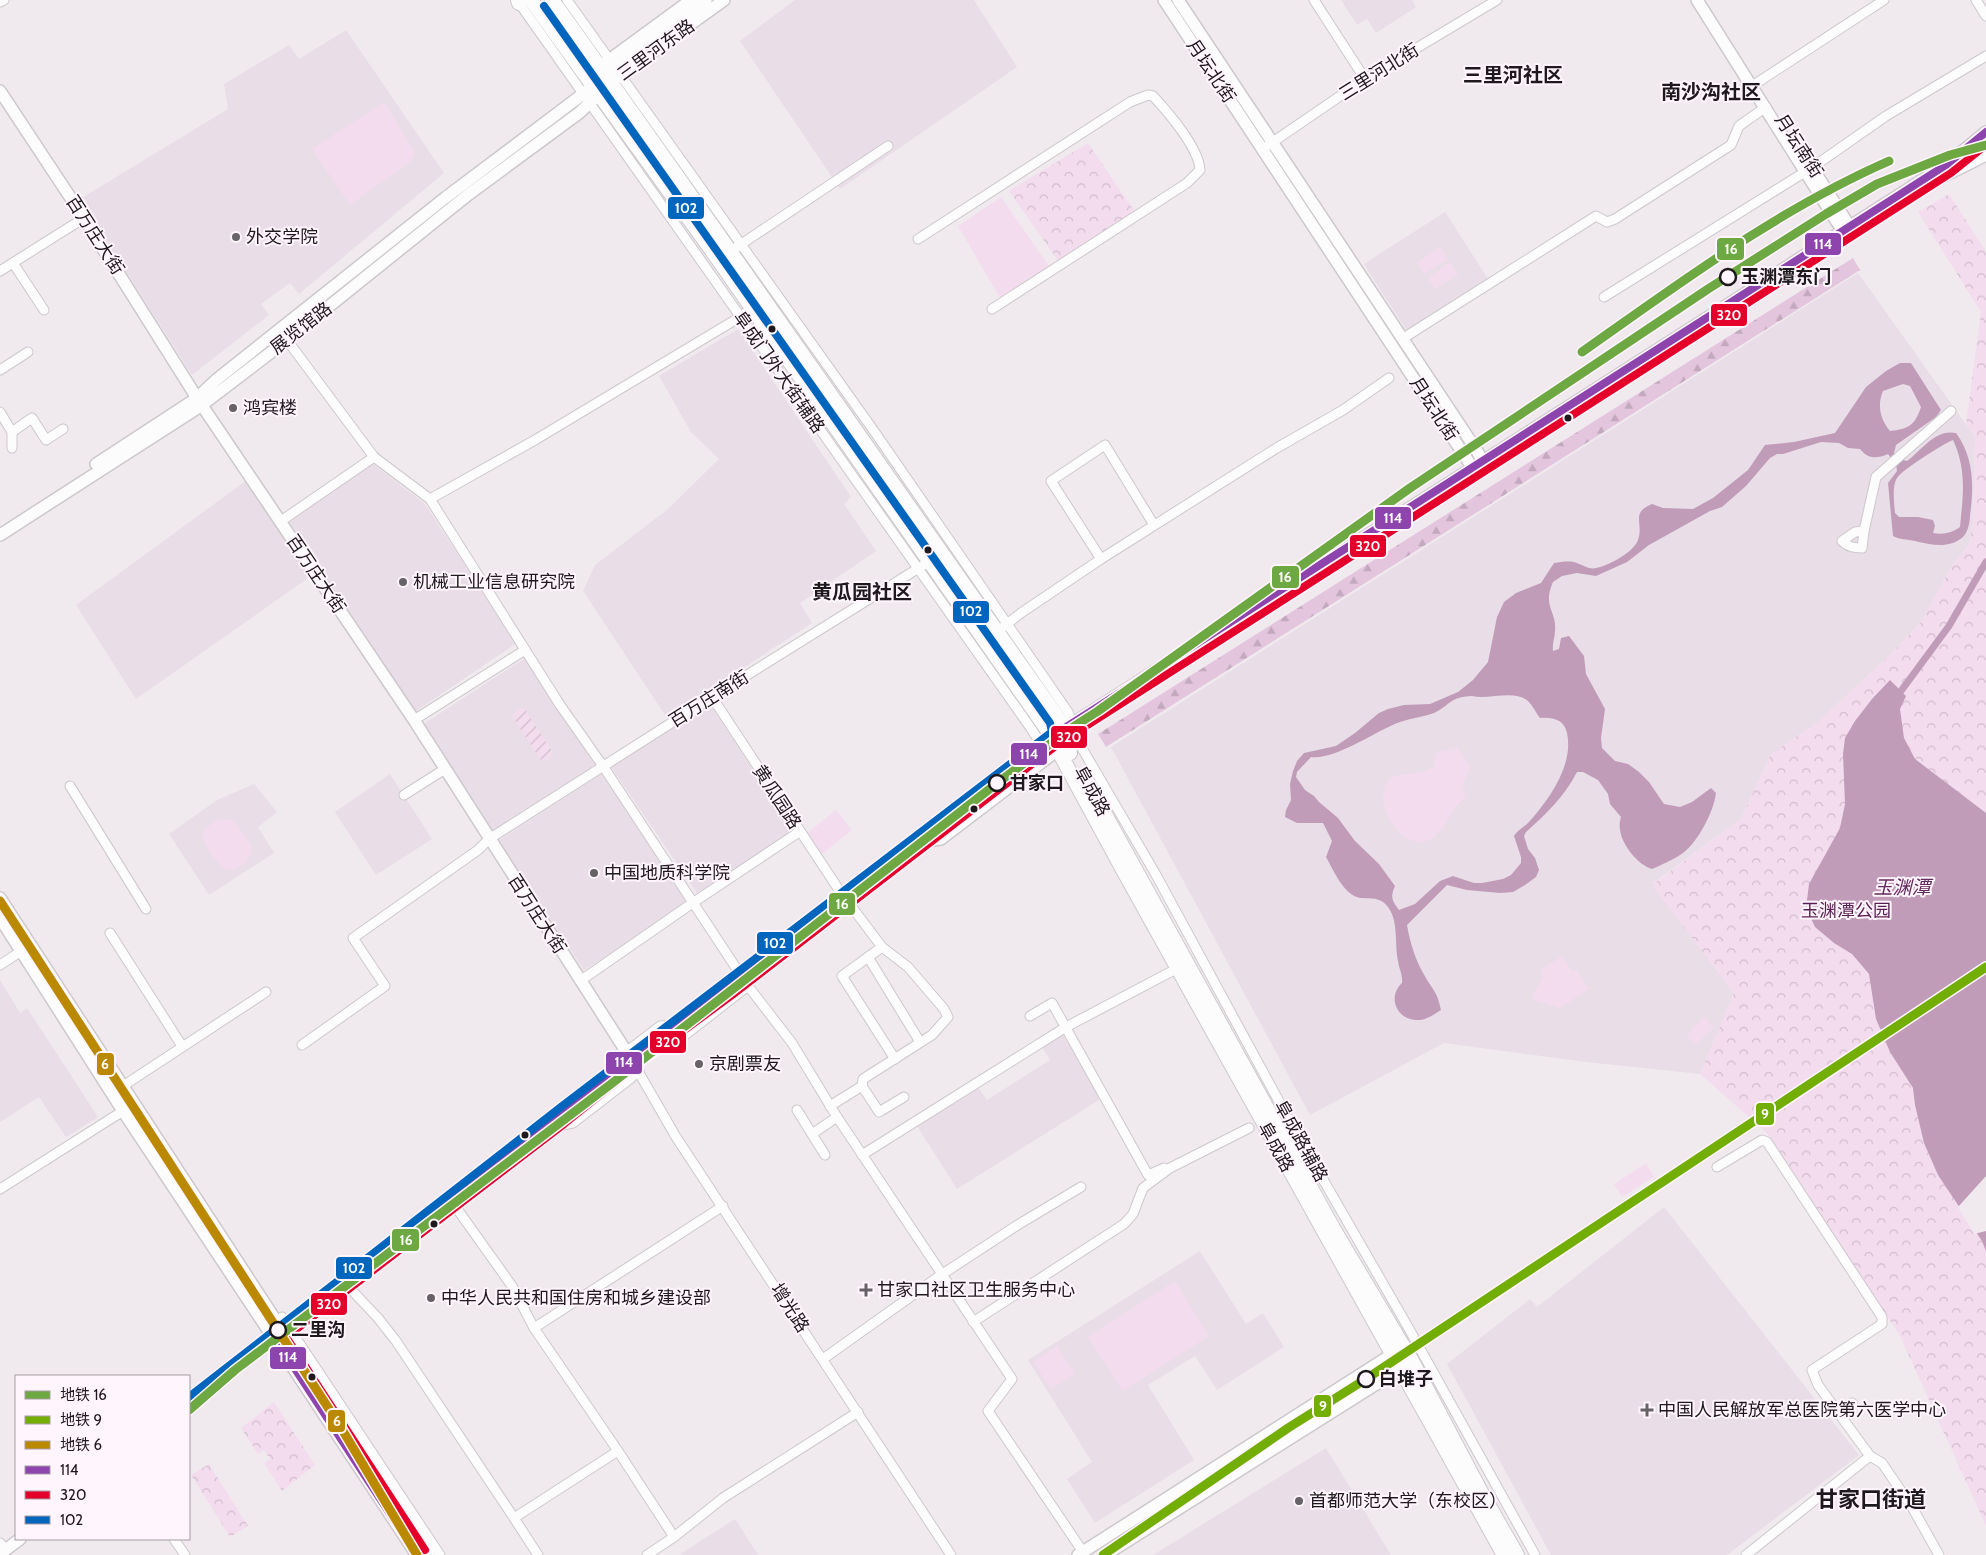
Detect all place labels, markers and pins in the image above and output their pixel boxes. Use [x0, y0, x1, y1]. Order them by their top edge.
place label: 外交学院 [246, 226, 318, 248]
marker: 外交学院 [230, 231, 242, 243]
place label: 玉渊潭东门 [1741, 266, 1831, 288]
marker: 玉渊潭东门 [1719, 268, 1737, 286]
unlabelled marker [767, 324, 777, 334]
place label: 鸿宾楼 [243, 397, 297, 419]
marker: 鸿宾楼 [227, 402, 239, 414]
unlabelled marker [1563, 413, 1573, 423]
unlabelled marker [923, 545, 933, 555]
place label: 机械工业信息研究院 [413, 571, 575, 593]
marker: 机械工业信息研究院 [397, 576, 409, 588]
place label: 甘家口 [1010, 772, 1064, 794]
marker: 甘家口 [988, 774, 1006, 792]
unlabelled marker [969, 804, 979, 814]
place label: 中国地质科学院 [604, 862, 730, 884]
marker: 中国地质科学院 [588, 867, 600, 879]
place label: 京剧票友 [709, 1053, 781, 1075]
marker: 京剧票友 [693, 1058, 705, 1070]
unlabelled marker [520, 1130, 530, 1140]
unlabelled marker [429, 1219, 439, 1229]
place label: 甘家口社区卫生服务中心 [877, 1279, 1075, 1301]
marker: 甘家口社区卫生服务中心 [859, 1283, 873, 1297]
place label: 中华人民共和国住房和城乡建设部 [441, 1287, 711, 1309]
marker: 中华人民共和国住房和城乡建设部 [425, 1292, 437, 1304]
place label: 二里沟 [291, 1319, 345, 1341]
marker: 二里沟 [269, 1321, 287, 1339]
place label: 白堆子 [1379, 1368, 1433, 1390]
marker: 白堆子 [1357, 1370, 1375, 1388]
unlabelled marker [307, 1372, 317, 1382]
place label: 中国人民解放军总医院第六医学中心 [1658, 1399, 1946, 1421]
marker: 中国人民解放军总医院第六医学中心 [1640, 1403, 1654, 1417]
place label: 首都师范大学（东校区） [1309, 1490, 1507, 1512]
marker: 首都师范大学（东校区） [1293, 1495, 1305, 1507]

